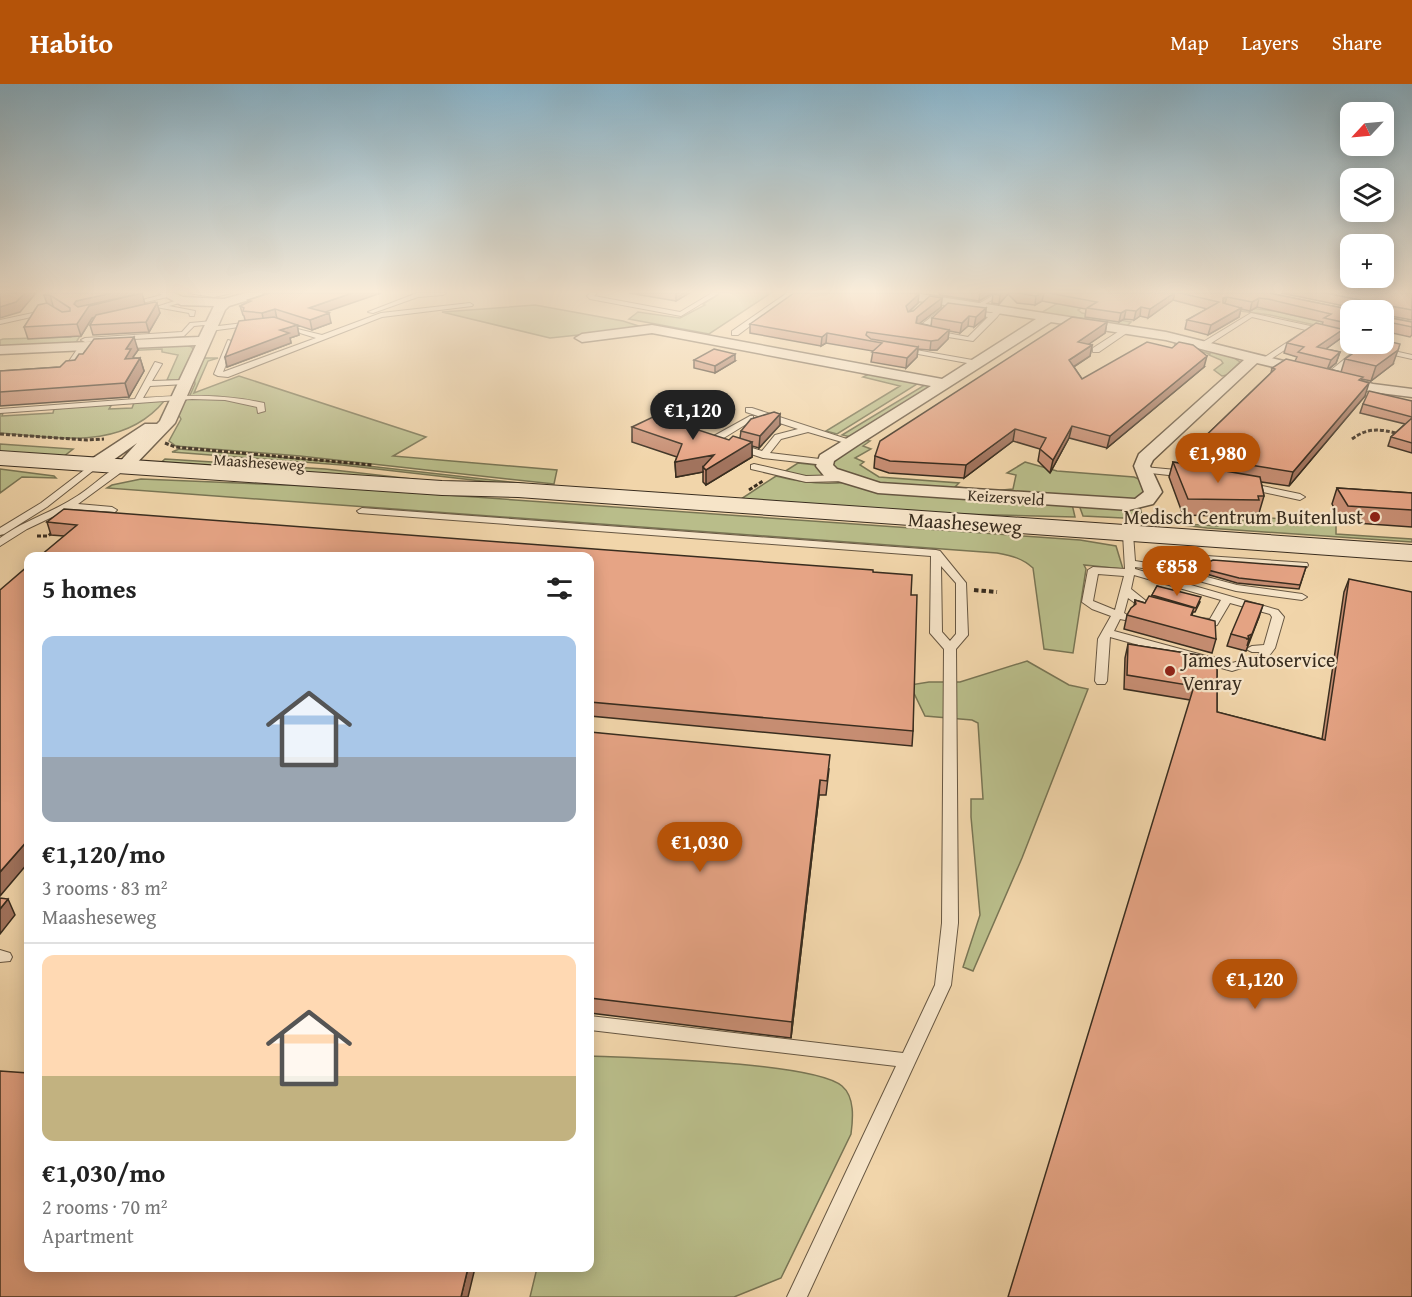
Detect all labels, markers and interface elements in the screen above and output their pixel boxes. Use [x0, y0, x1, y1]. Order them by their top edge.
text: Habito [30, 22, 113, 63]
text: Map [1170, 27, 1209, 58]
text: Layers [1242, 27, 1299, 58]
text: Share [1332, 27, 1382, 58]
north arrow [1340, 102, 1394, 156]
map controls [1340, 102, 1394, 354]
button: layers [1340, 168, 1394, 222]
button: + [1340, 234, 1394, 288]
button: − [1340, 300, 1394, 354]
pin: €1,120 [644, 390, 742, 441]
text: €1,120 [664, 395, 722, 424]
pin: €1,980 [1169, 433, 1267, 484]
text: €1,980 [1189, 438, 1247, 467]
street label: Maasheseweg [213, 447, 305, 477]
street label: Keizersveld [967, 482, 1046, 512]
place label: Medisch Centrum Buitenlust [1124, 502, 1363, 531]
street label: Maasheseweg [907, 504, 1023, 541]
marker: Medisch Centrum Buitenlust [1368, 510, 1382, 524]
pin: €858 [1141, 546, 1213, 597]
text: €858 [1156, 551, 1198, 580]
text: 5 homes [42, 569, 137, 608]
icon: filters [543, 572, 576, 605]
place label: James Autoservice Venray [1179, 645, 1335, 697]
marker: James Autoservice Venray [1163, 664, 1177, 678]
icon: home [255, 675, 363, 783]
pin: €1,030 [651, 822, 749, 873]
text: €1,030 [671, 827, 729, 856]
text: €1,120/mo [42, 834, 165, 873]
text: 3 rooms · 83 m² [42, 873, 168, 902]
text: Maasheseweg [42, 902, 156, 931]
pin: €1,120 [1206, 959, 1304, 1010]
text: €1,120 [1226, 964, 1284, 993]
icon: home [255, 994, 363, 1102]
text: €1,030/mo [42, 1153, 165, 1192]
text: 2 rooms · 70 m² [42, 1192, 168, 1221]
text: Apartment [42, 1221, 134, 1250]

